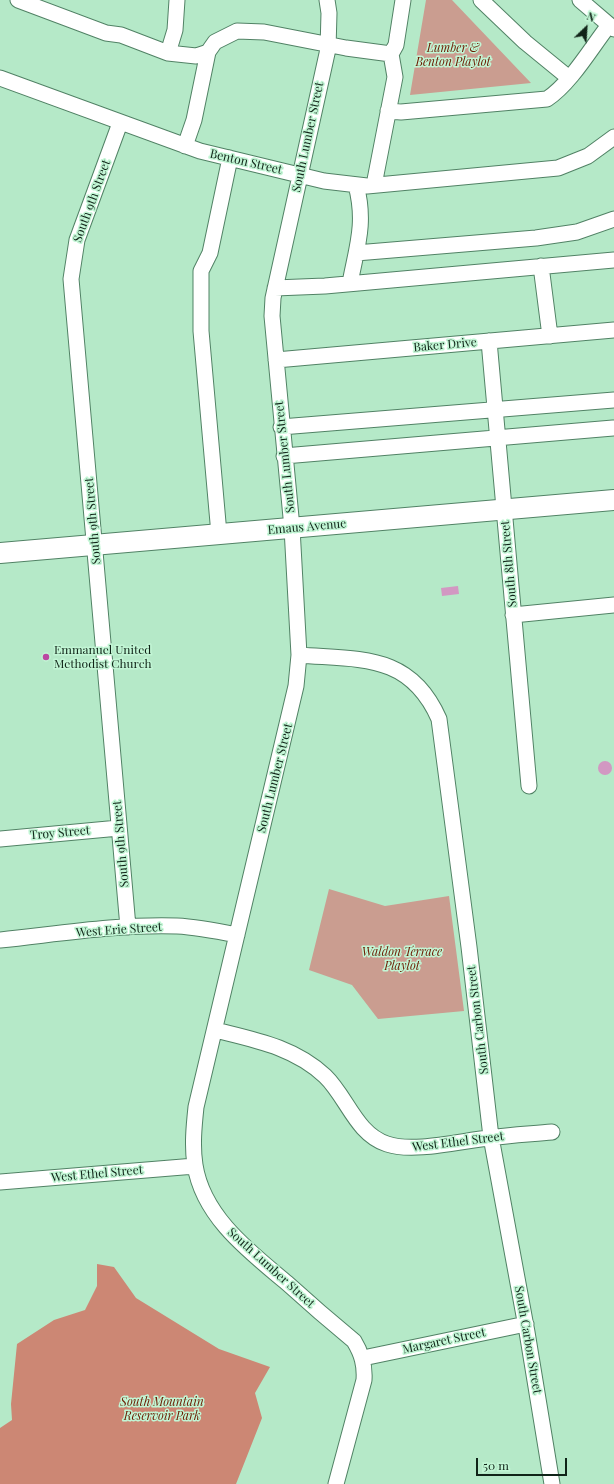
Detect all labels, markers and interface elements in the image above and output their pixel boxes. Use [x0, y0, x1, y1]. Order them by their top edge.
north arrow [566, 8, 606, 48]
text: N [585, 8, 598, 25]
park label: Lumber & Benton Playlot [415, 41, 491, 69]
street label: South Lumber Street [289, 81, 327, 193]
street label: Benton Street [208, 147, 284, 177]
street label: South 9th Street [70, 158, 114, 244]
street label: Baker Drive [413, 335, 477, 355]
street label: South Lumber Street [272, 400, 298, 514]
street label: South 9th Street [82, 477, 104, 565]
street label: Emaus Avenue [267, 516, 347, 538]
street label: South 8th Street [498, 520, 520, 608]
place label: Emmanuel United Methodist Church [54, 643, 152, 671]
marker: Emmanuel United Methodist Church [41, 652, 51, 662]
street label: South Lumber Street [254, 722, 296, 834]
street label: South 9th Street [110, 800, 132, 888]
street label: Troy Street [29, 823, 91, 843]
street label: West Erie Street [76, 920, 162, 940]
park label: Waldon Terrace Playlot [362, 945, 442, 973]
street label: South Carbon Street [464, 965, 492, 1075]
street label: West Ethel Street [411, 1129, 505, 1155]
street label: West Ethel Street [51, 1163, 143, 1185]
street label: South Lumber Street [224, 1225, 318, 1311]
street label: South Carbon Street [511, 1285, 545, 1395]
street label: Margaret Street [401, 1325, 487, 1357]
park label: South Mountain Reservoir Park [120, 1395, 204, 1423]
scale bar [478, 1450, 569, 1476]
text: 50 m [483, 1457, 509, 1473]

